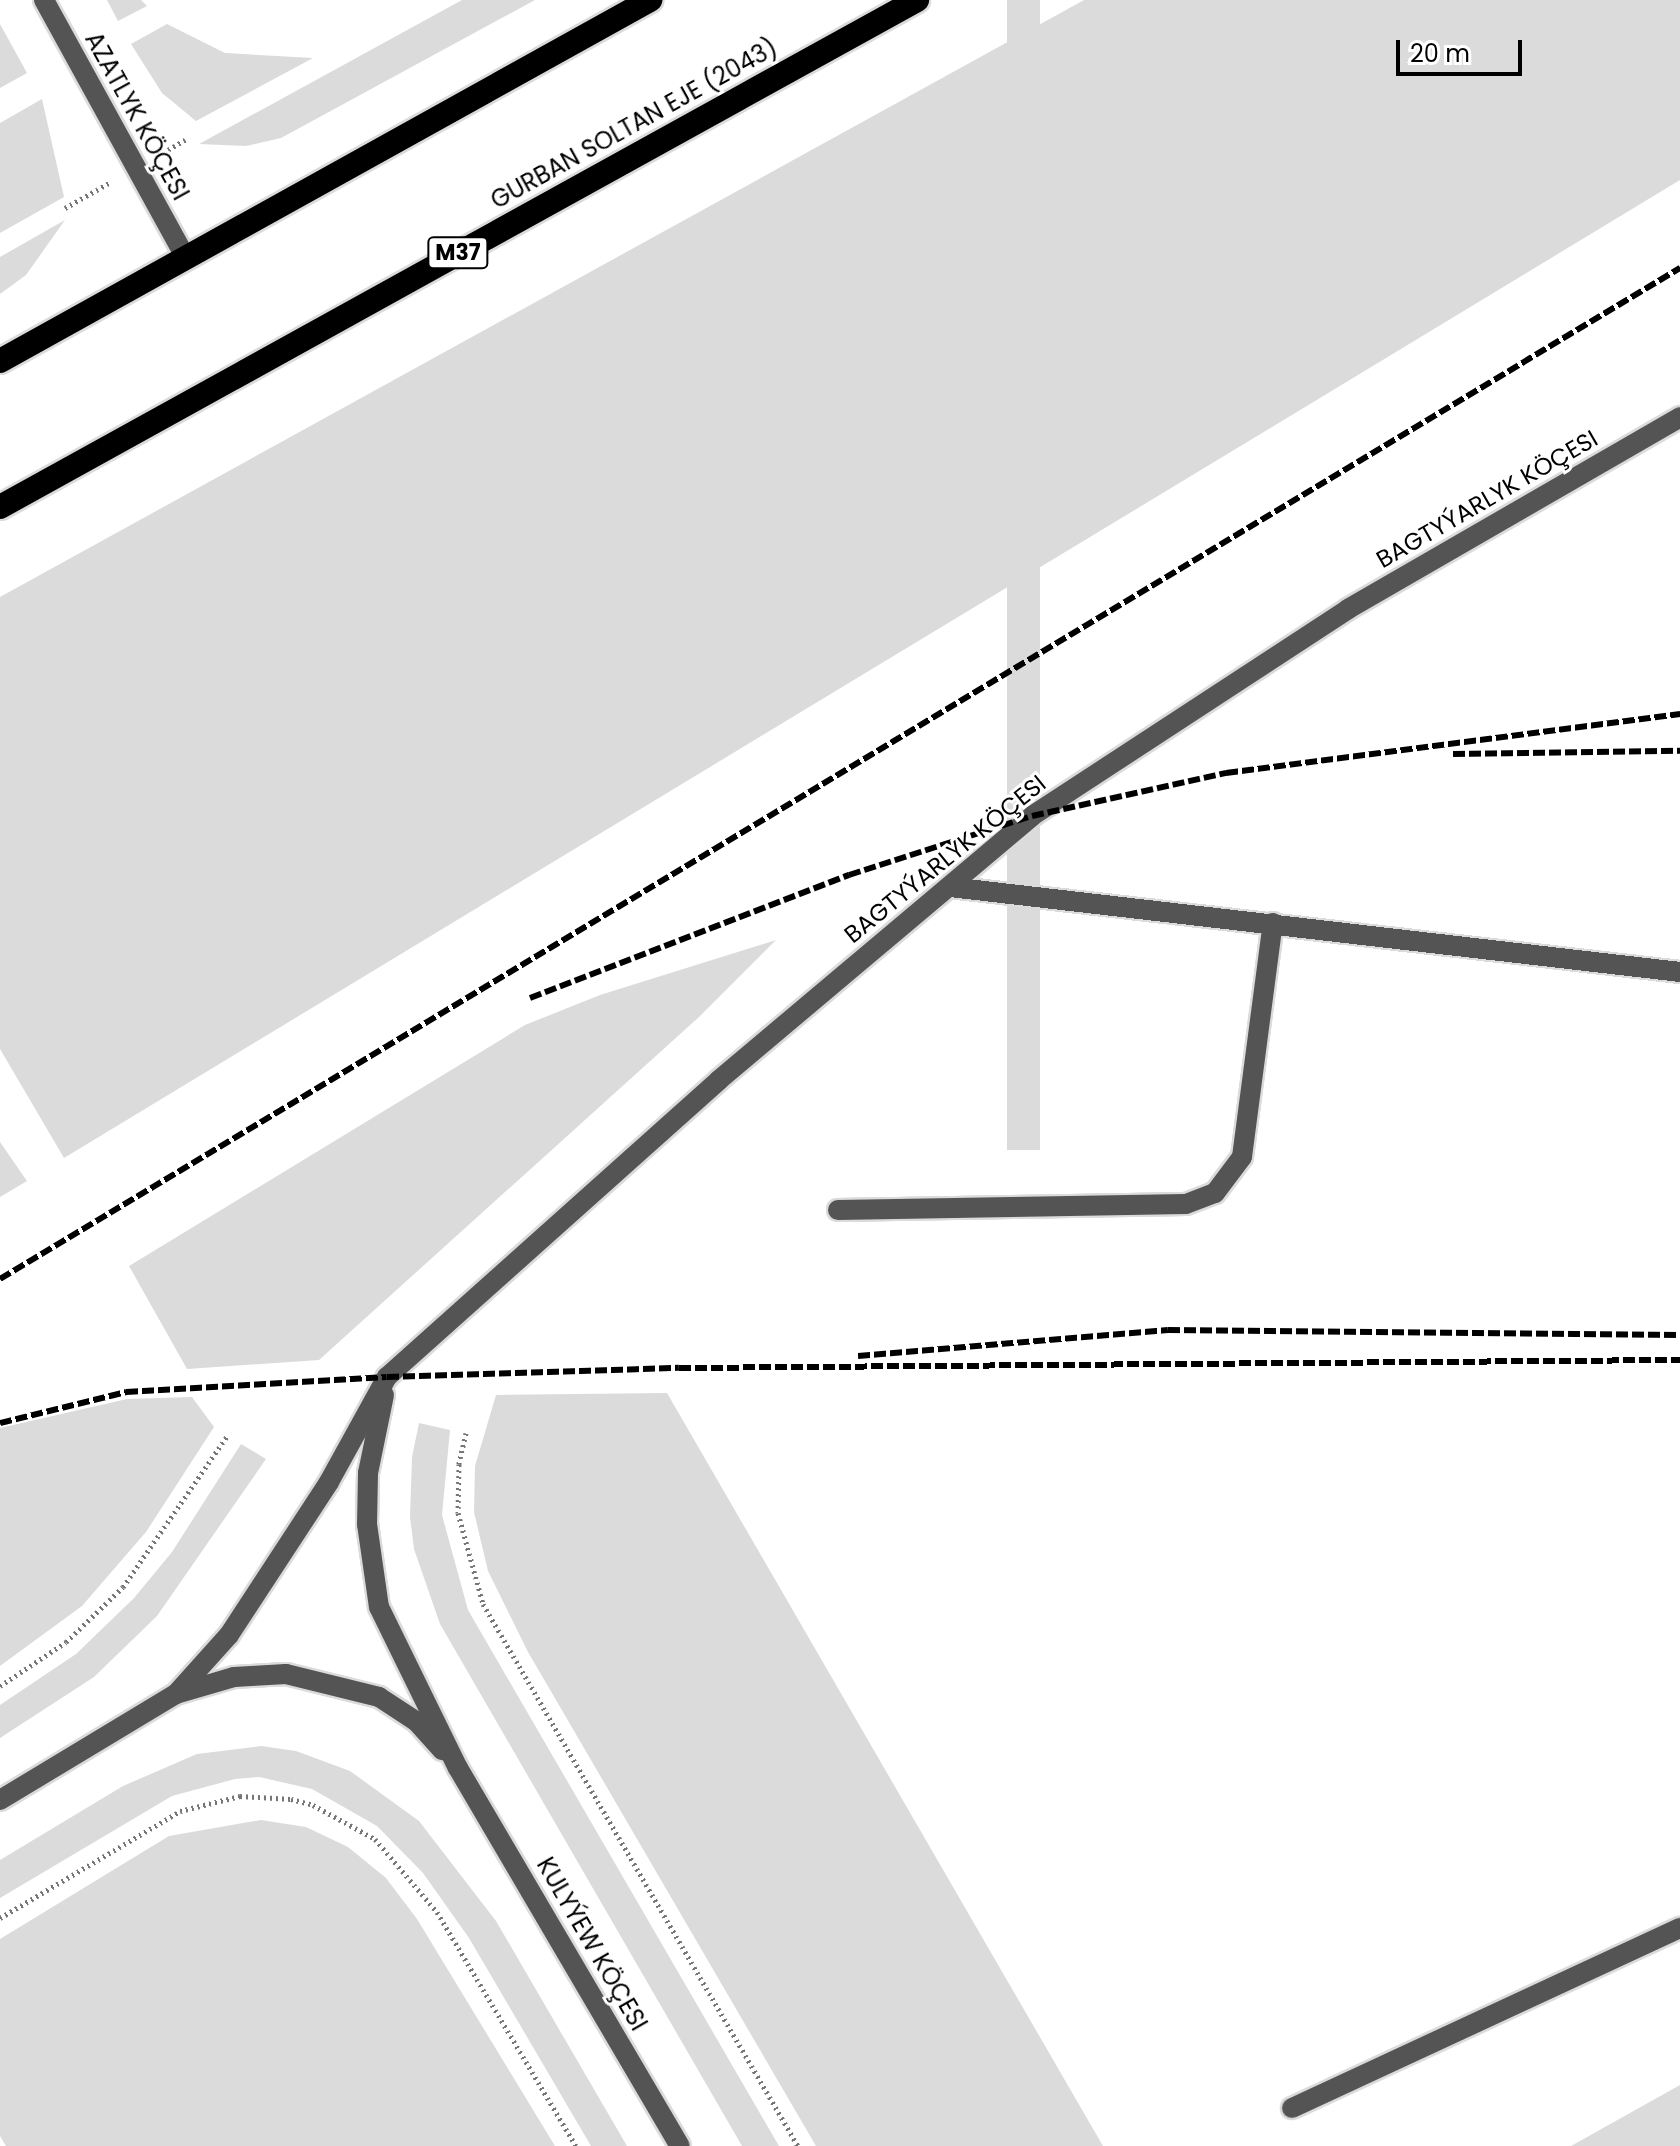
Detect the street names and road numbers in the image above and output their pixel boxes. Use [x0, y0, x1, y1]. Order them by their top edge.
street label: AZATLYK KÖÇESI [79, 27, 195, 205]
street label: GURBAN SOLTAN EJE (2043) [486, 33, 782, 215]
road number: M37 [426, 235, 490, 271]
street label: BAGTYÝARLYK KÖÇESI [1371, 424, 1603, 574]
street label: BAGTYÝARLYK KÖÇESI [839, 769, 1051, 949]
street label: KULYÝEW KÖÇESI [531, 1852, 653, 2036]

